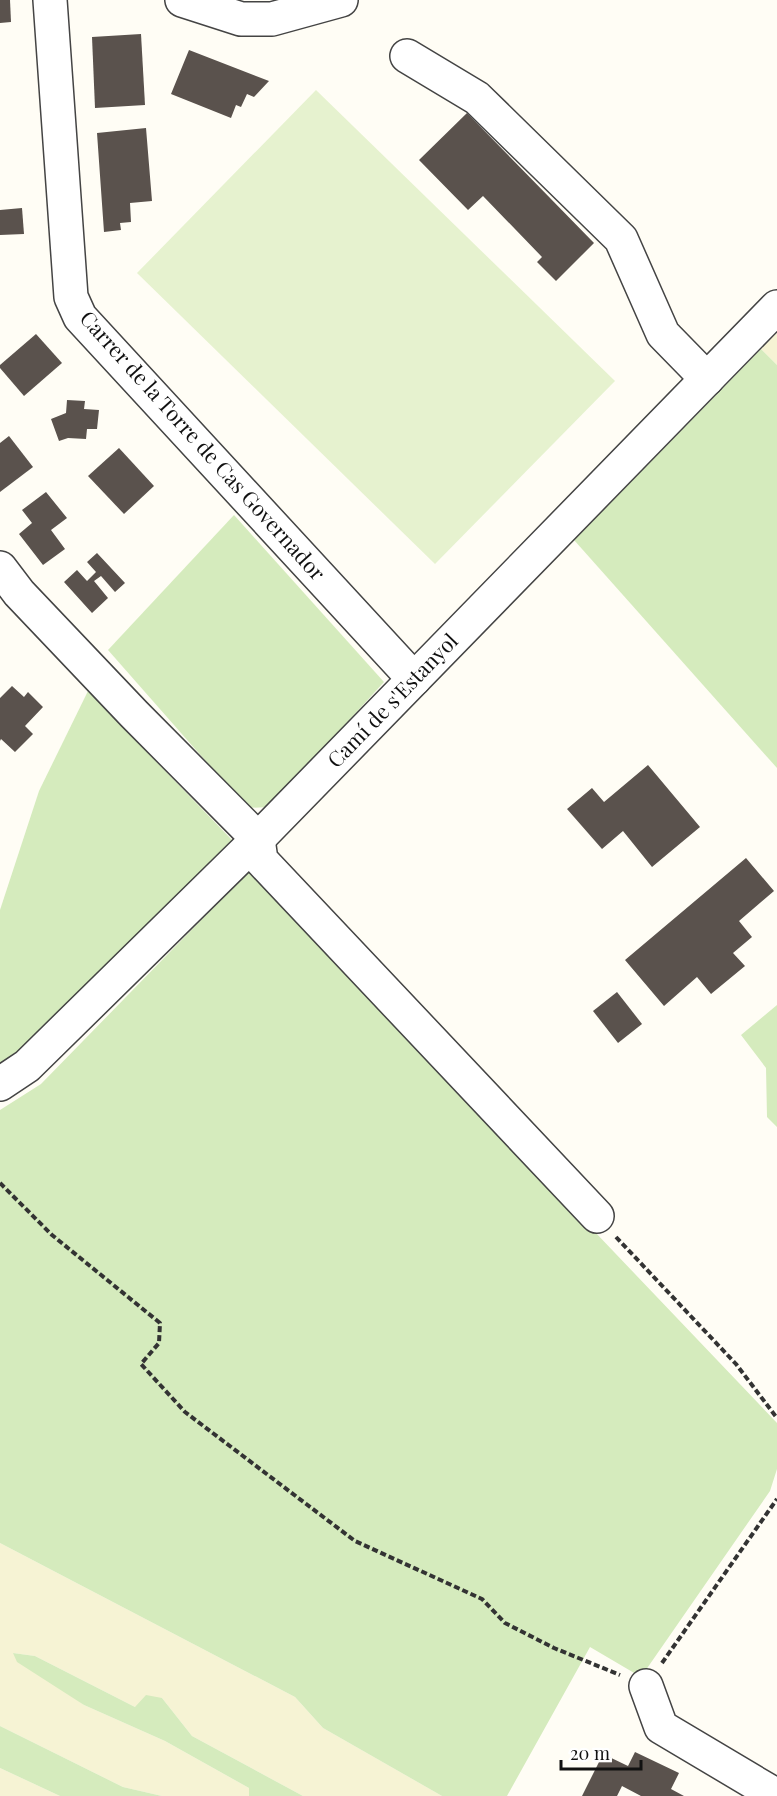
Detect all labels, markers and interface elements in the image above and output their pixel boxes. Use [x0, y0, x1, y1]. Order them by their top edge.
street label: Carrer de la Torre de Cas Governador [75, 304, 333, 586]
street label: Camí de s'Estanyol [320, 626, 463, 773]
scale bar [561, 1733, 640, 1771]
text: 20 m [570, 1741, 610, 1765]

